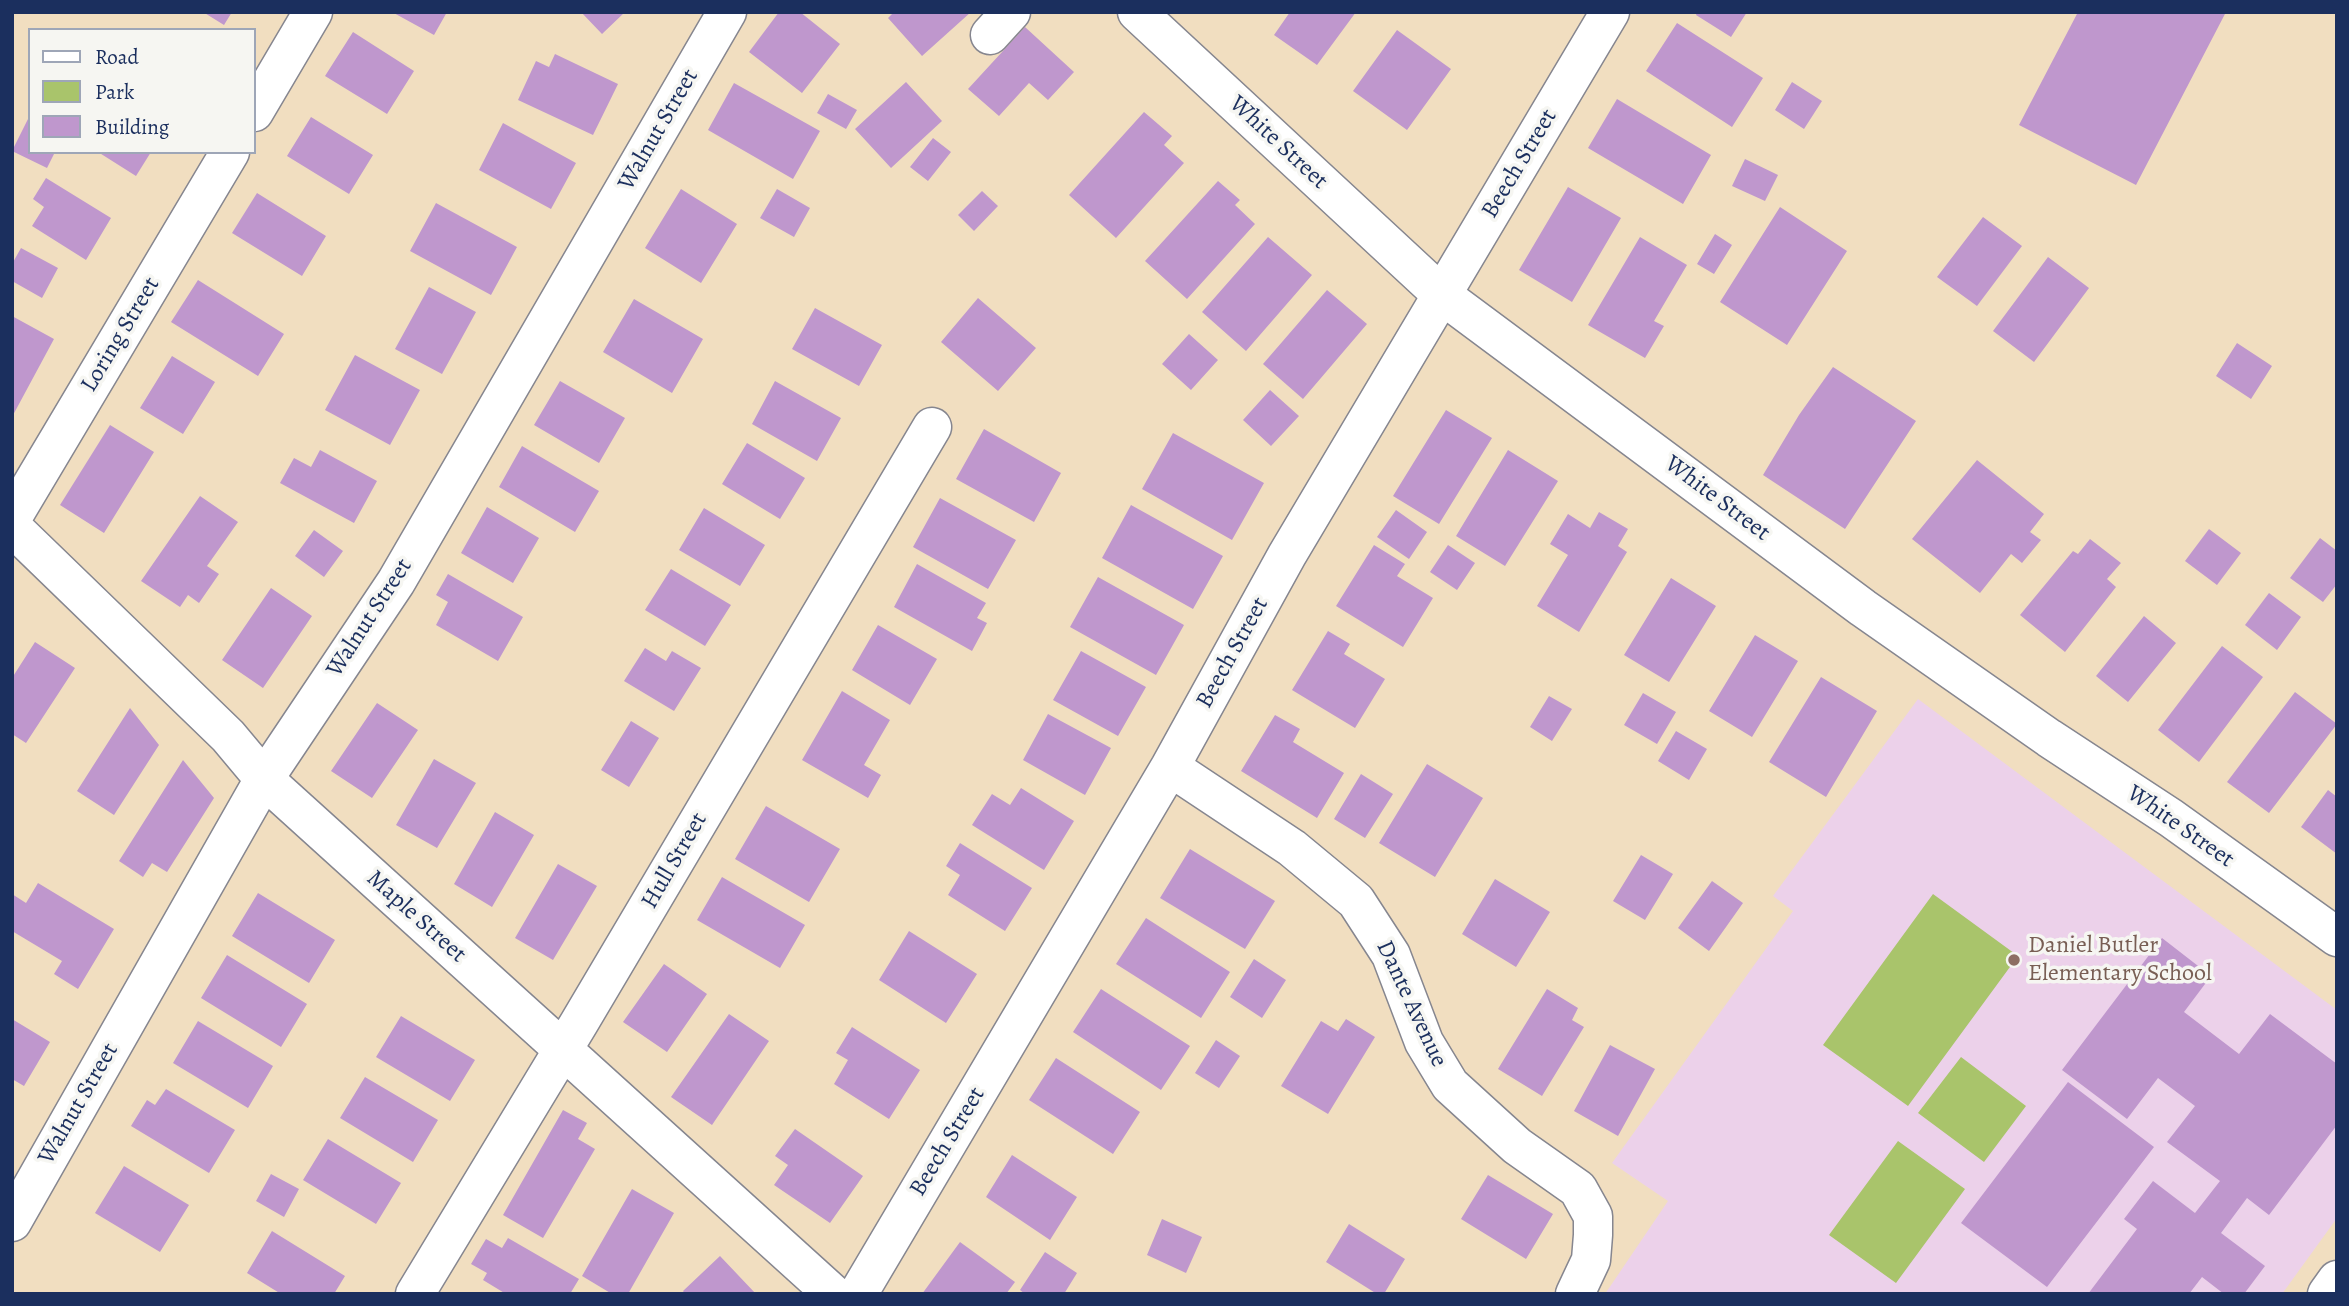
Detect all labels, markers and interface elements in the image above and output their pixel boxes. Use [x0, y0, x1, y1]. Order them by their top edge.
legend [28, 28, 256, 154]
text: Road [95, 43, 139, 71]
street label: Walnut Street [613, 64, 705, 196]
text: Park [95, 78, 134, 106]
street label: White Street [1223, 90, 1333, 196]
street label: Beech Street [1476, 104, 1564, 224]
text: Building [95, 113, 169, 141]
street label: Loring Street [75, 272, 167, 398]
street label: White Street [1659, 450, 1775, 548]
street label: Walnut Street [321, 553, 419, 683]
street label: Beech Street [1191, 593, 1275, 713]
street label: White Street [2121, 780, 2239, 874]
street label: Hull Street [636, 808, 714, 914]
street label: Maple Street [360, 865, 472, 969]
place label: Daniel Butler Elementary School [2028, 932, 2212, 988]
street label: Dante Avenue [1369, 936, 1453, 1072]
marker: Daniel Butler Elementary School [2006, 952, 2022, 968]
street label: Walnut Street [33, 1038, 125, 1170]
street label: Beech Street [904, 1082, 992, 1202]

